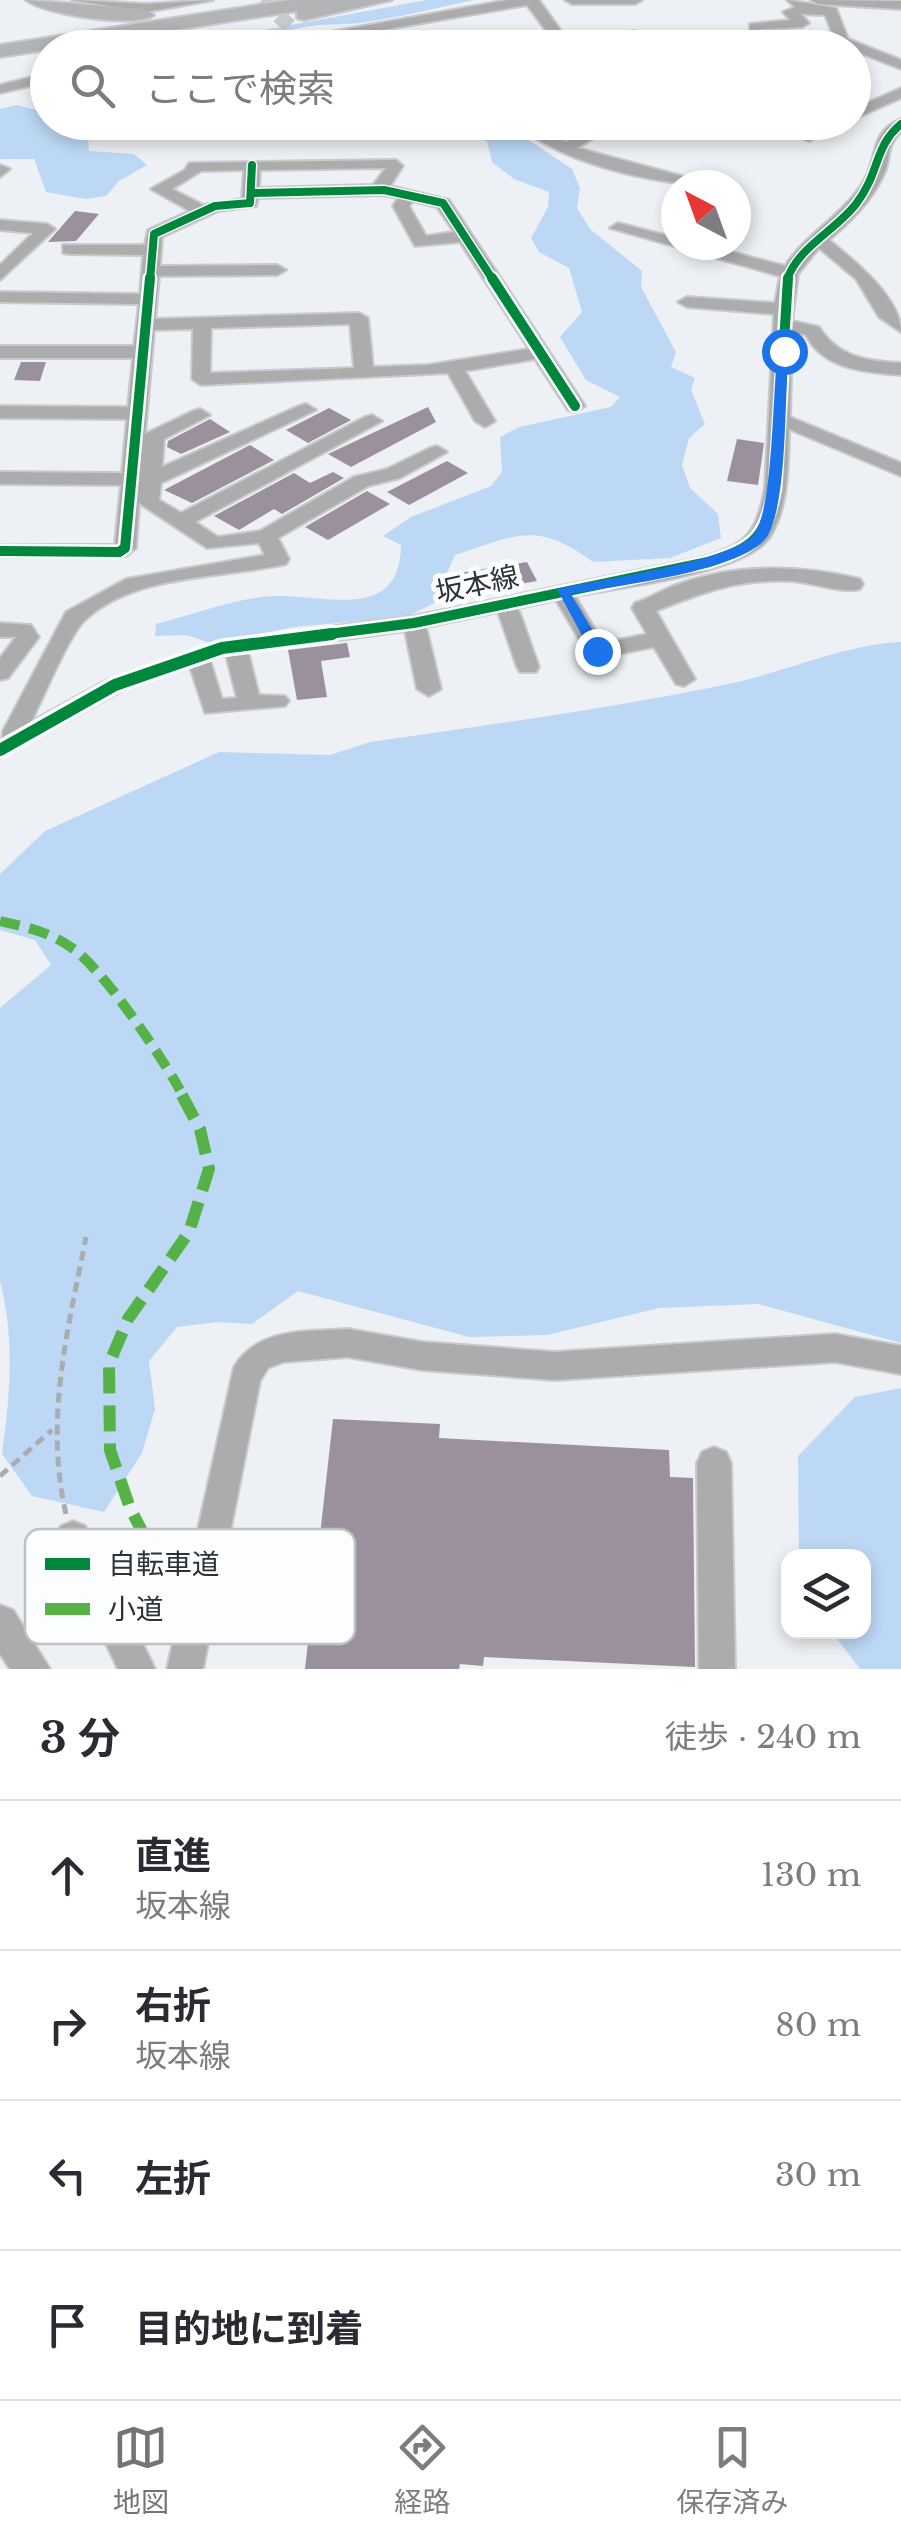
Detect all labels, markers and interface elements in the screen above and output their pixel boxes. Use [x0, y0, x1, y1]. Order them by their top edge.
search box [30, 30, 871, 140]
icon: search [65, 58, 120, 113]
text: ここで検索 [145, 65, 335, 112]
north arrow [661, 170, 751, 260]
route start [762, 329, 808, 375]
street label: 坂本線 [432, 559, 522, 610]
route end [575, 629, 621, 675]
legend [25, 1529, 355, 1644]
text: 自転車道 [108, 1547, 220, 1582]
map controls [781, 1549, 871, 1639]
button: layers [781, 1549, 871, 1639]
text: 小道 [108, 1592, 164, 1627]
text: 3 分 [40, 1712, 120, 1764]
text: 徒歩 · 240 m [665, 1717, 861, 1757]
text: 直進 [135, 1832, 211, 1879]
icon: ahead [40, 1848, 95, 1903]
text: 130 m [761, 1855, 861, 1895]
text: 坂本線 [135, 1886, 231, 1926]
text: 右折 [135, 1982, 211, 2029]
icon: right [40, 1998, 95, 2053]
text: 80 m [775, 2005, 861, 2045]
text: 坂本線 [135, 2036, 231, 2076]
icon: left [40, 2148, 95, 2203]
text: 左折 [135, 2155, 211, 2202]
text: 30 m [775, 2155, 861, 2195]
icon: arrive [40, 2298, 95, 2353]
text: 目的地に到着 [135, 2305, 363, 2352]
tab: 地図 [113, 2420, 169, 2520]
tab: 経路 [394, 2420, 450, 2520]
tab: 保存済み [676, 2420, 788, 2520]

